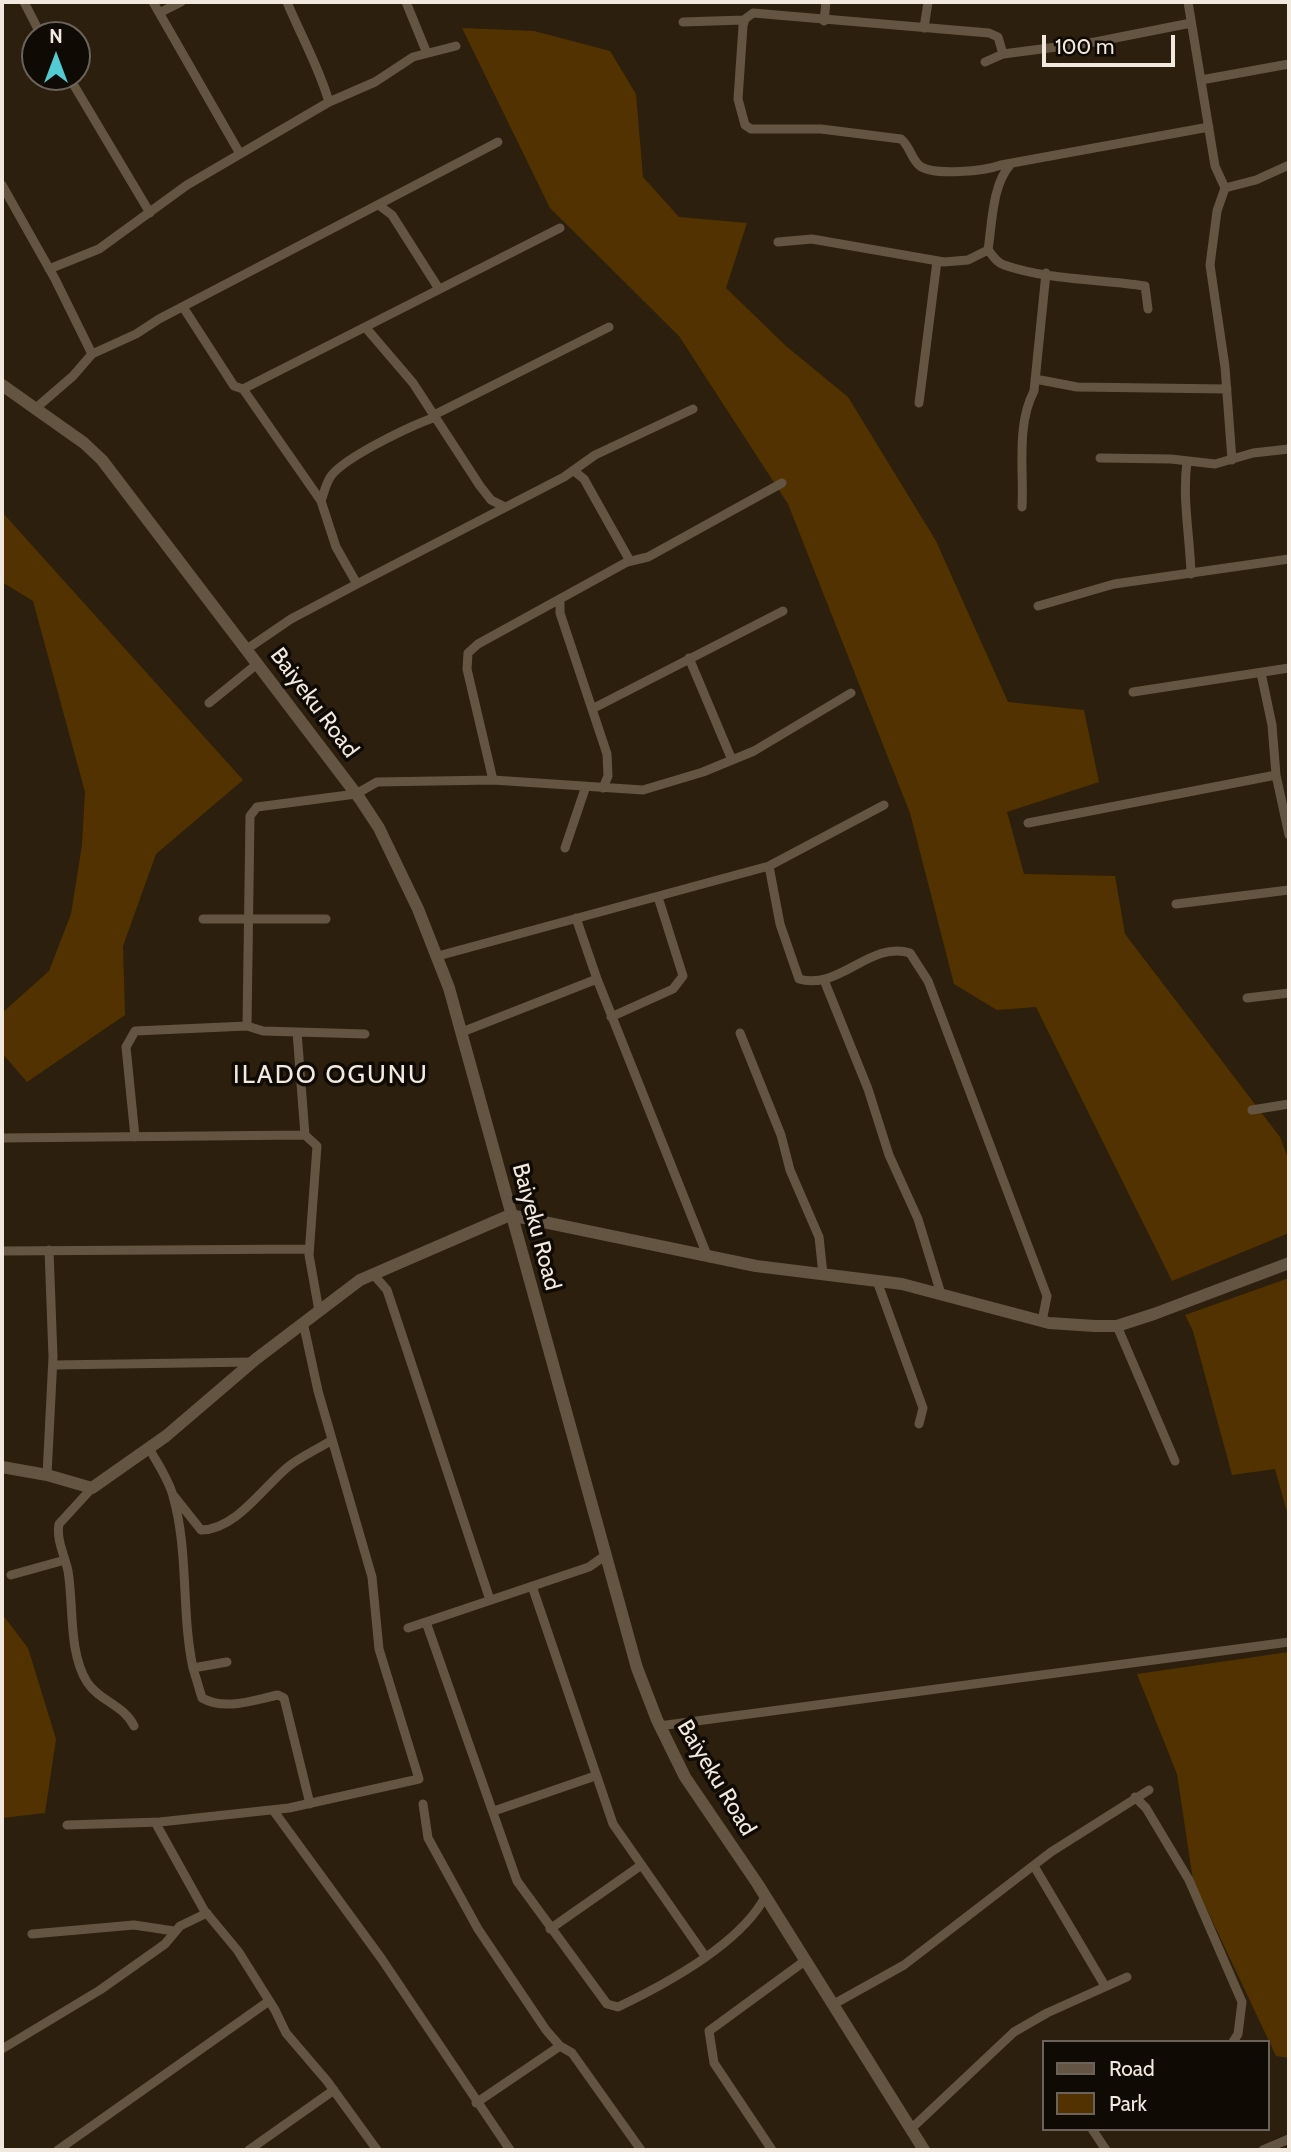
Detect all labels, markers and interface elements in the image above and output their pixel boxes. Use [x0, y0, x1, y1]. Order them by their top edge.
north arrow [21, 21, 91, 91]
scale bar [1046, 21, 1179, 65]
text: N [49, 25, 63, 48]
text: 100 m [1055, 34, 1114, 59]
street label: Baiyeku Road [264, 643, 364, 763]
district label: ILADO OGUNU [234, 1059, 428, 1091]
street label: Baiyeku Road [506, 1161, 566, 1293]
street label: Baiyeku Road [671, 1715, 761, 1841]
legend [1042, 2040, 1270, 2131]
text: Road [1109, 2056, 1155, 2081]
text: Park [1109, 2091, 1147, 2116]

